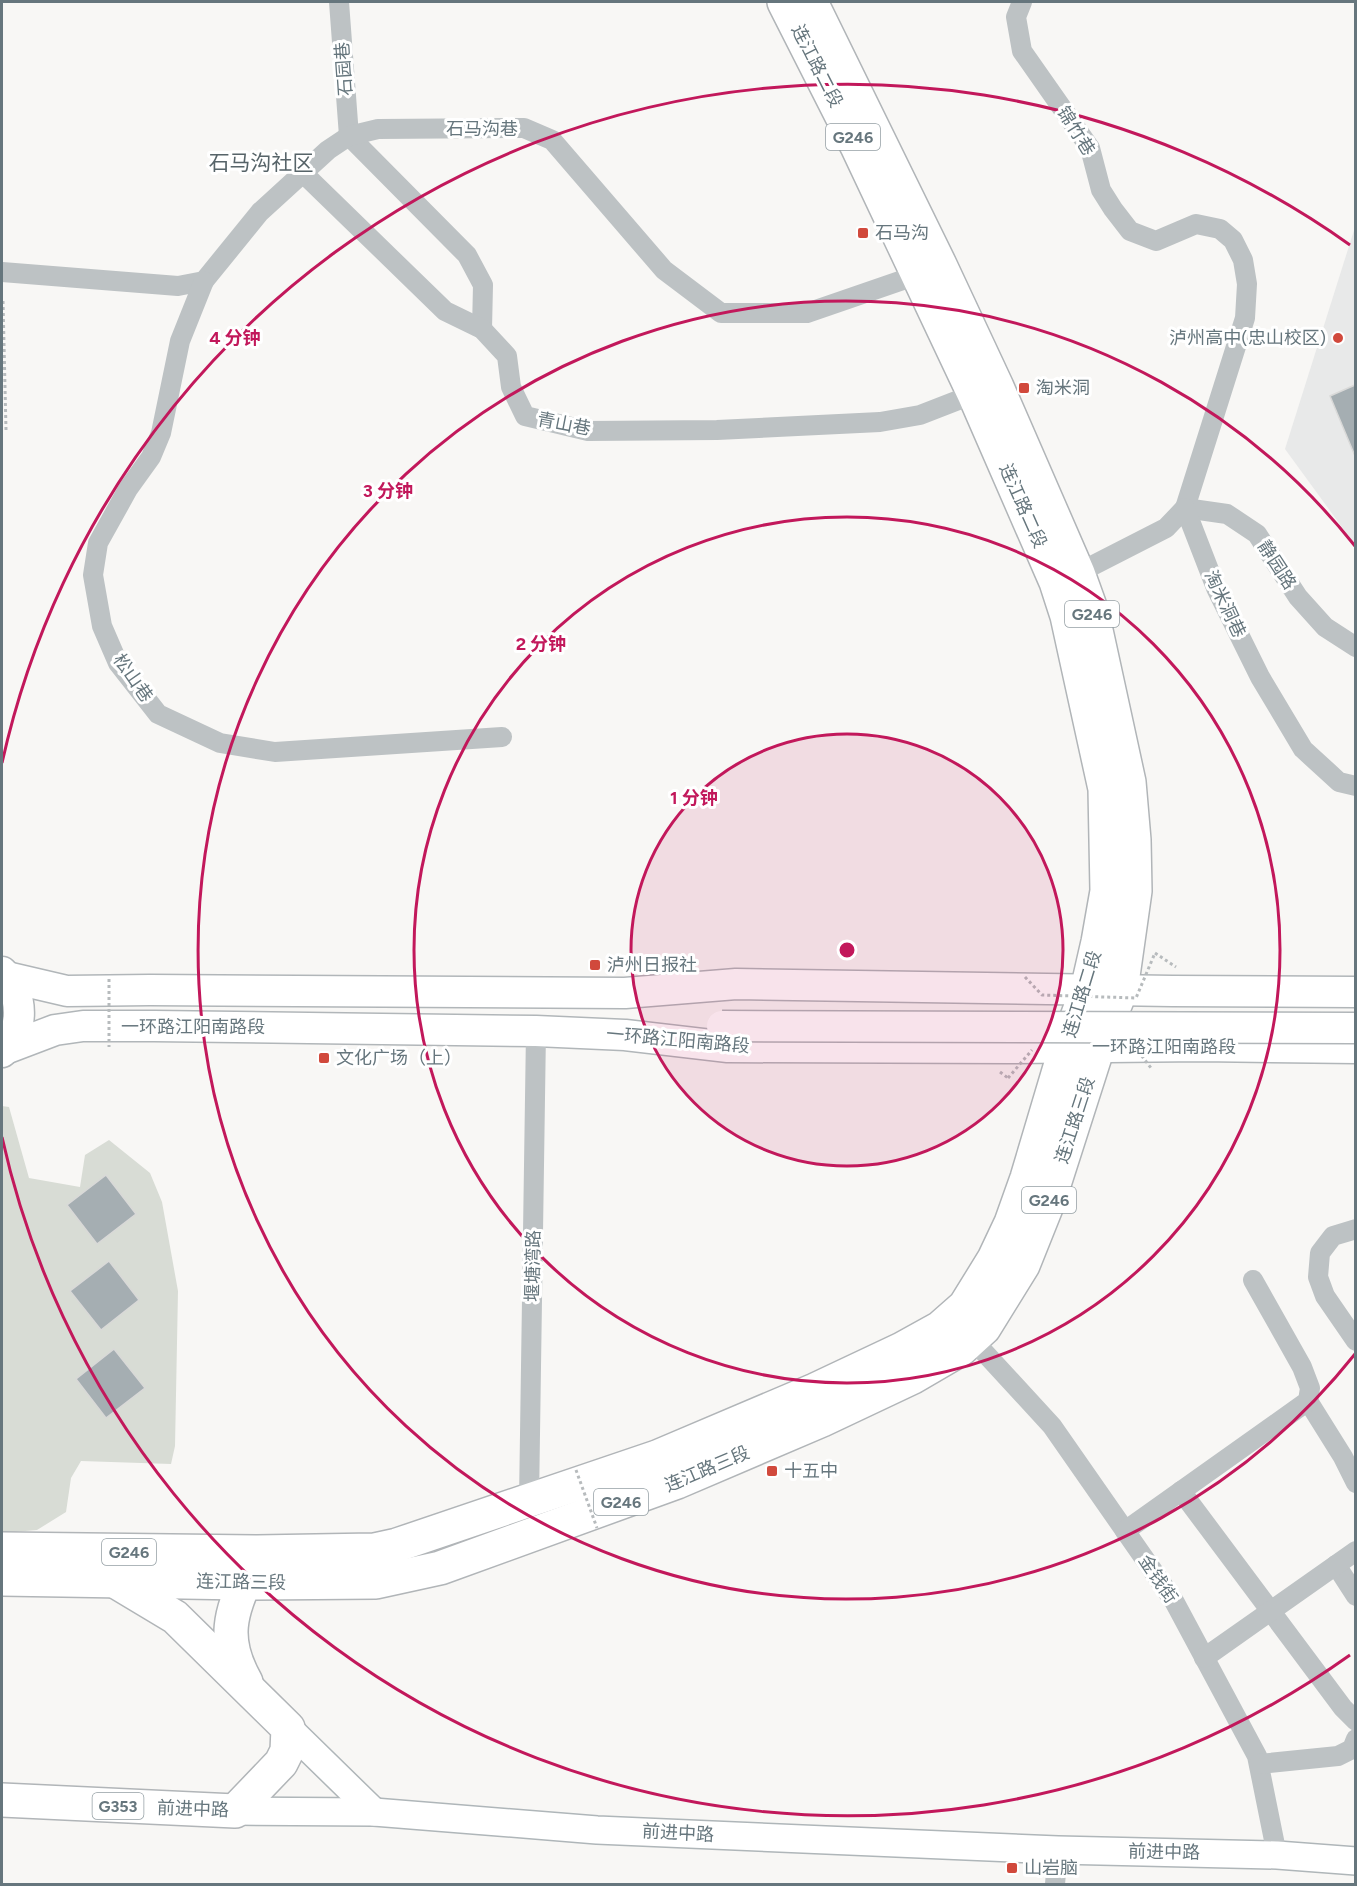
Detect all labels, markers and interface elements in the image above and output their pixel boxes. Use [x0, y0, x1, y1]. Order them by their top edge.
street label: 连江路二段 [787, 21, 847, 111]
street label: 石园巷 [331, 41, 357, 97]
street label: 锦竹巷 [1052, 102, 1100, 160]
street label: 石马沟巷 [446, 118, 518, 140]
road number: G246 [826, 124, 880, 150]
district label: 石马沟社区 [209, 150, 314, 175]
place label: 石马沟 [875, 222, 929, 244]
marker: 石马沟 [856, 226, 870, 240]
text: 4 分钟 [209, 327, 261, 349]
place label: 泸州高中(忠山校区) [1169, 327, 1326, 349]
marker: 泸州高中(忠山校区) [1331, 331, 1345, 345]
place label: 淘米洞 [1036, 377, 1090, 399]
marker: 淘米洞 [1017, 381, 1031, 395]
street label: 青山巷 [535, 408, 593, 440]
street label: 连江路二段 [995, 460, 1051, 552]
text: 3 分钟 [363, 480, 413, 502]
street label: 静园路 [1253, 536, 1301, 594]
street label: 淘米洞巷 [1200, 567, 1250, 641]
road number: G246 [1065, 601, 1119, 627]
text: 2 分钟 [516, 633, 566, 655]
street label: 松山巷 [109, 650, 157, 706]
text: 1 分钟 [670, 787, 718, 809]
centre of rings [837, 940, 857, 960]
street label: 连江路二段 [1058, 948, 1106, 1040]
place label: 泸州日报社 [607, 954, 697, 976]
marker: 泸州日报社 [588, 958, 602, 972]
street label: 一环路江阳南路段 [121, 1016, 265, 1038]
street label: 一环路江阳南路段 [605, 1023, 751, 1057]
street label: 一环路江阳南路段 [1092, 1036, 1236, 1058]
place label: 文化广场（上） [336, 1047, 462, 1069]
marker: 文化广场（上） [317, 1051, 331, 1065]
street label: 连江路三段 [1051, 1074, 1099, 1166]
road number: G246 [1022, 1187, 1076, 1213]
street label: 堰塘湾路 [521, 1230, 545, 1302]
street label: 连江路三段 [661, 1441, 753, 1497]
place label: 十五中 [784, 1460, 838, 1482]
marker: 十五中 [765, 1464, 779, 1478]
road number: G246 [594, 1489, 648, 1515]
road number: G246 [102, 1539, 156, 1565]
street label: 金钱街 [1134, 1550, 1182, 1608]
street label: 连江路三段 [196, 1570, 286, 1594]
road number: G353 [92, 1793, 144, 1819]
street label: 前进中路 [157, 1797, 229, 1821]
street label: 前进中路 [641, 1820, 715, 1846]
street label: 前进中路 [1128, 1840, 1200, 1864]
place label: 山岩脑 [1024, 1857, 1078, 1879]
marker: 山岩脑 [1005, 1861, 1019, 1875]

